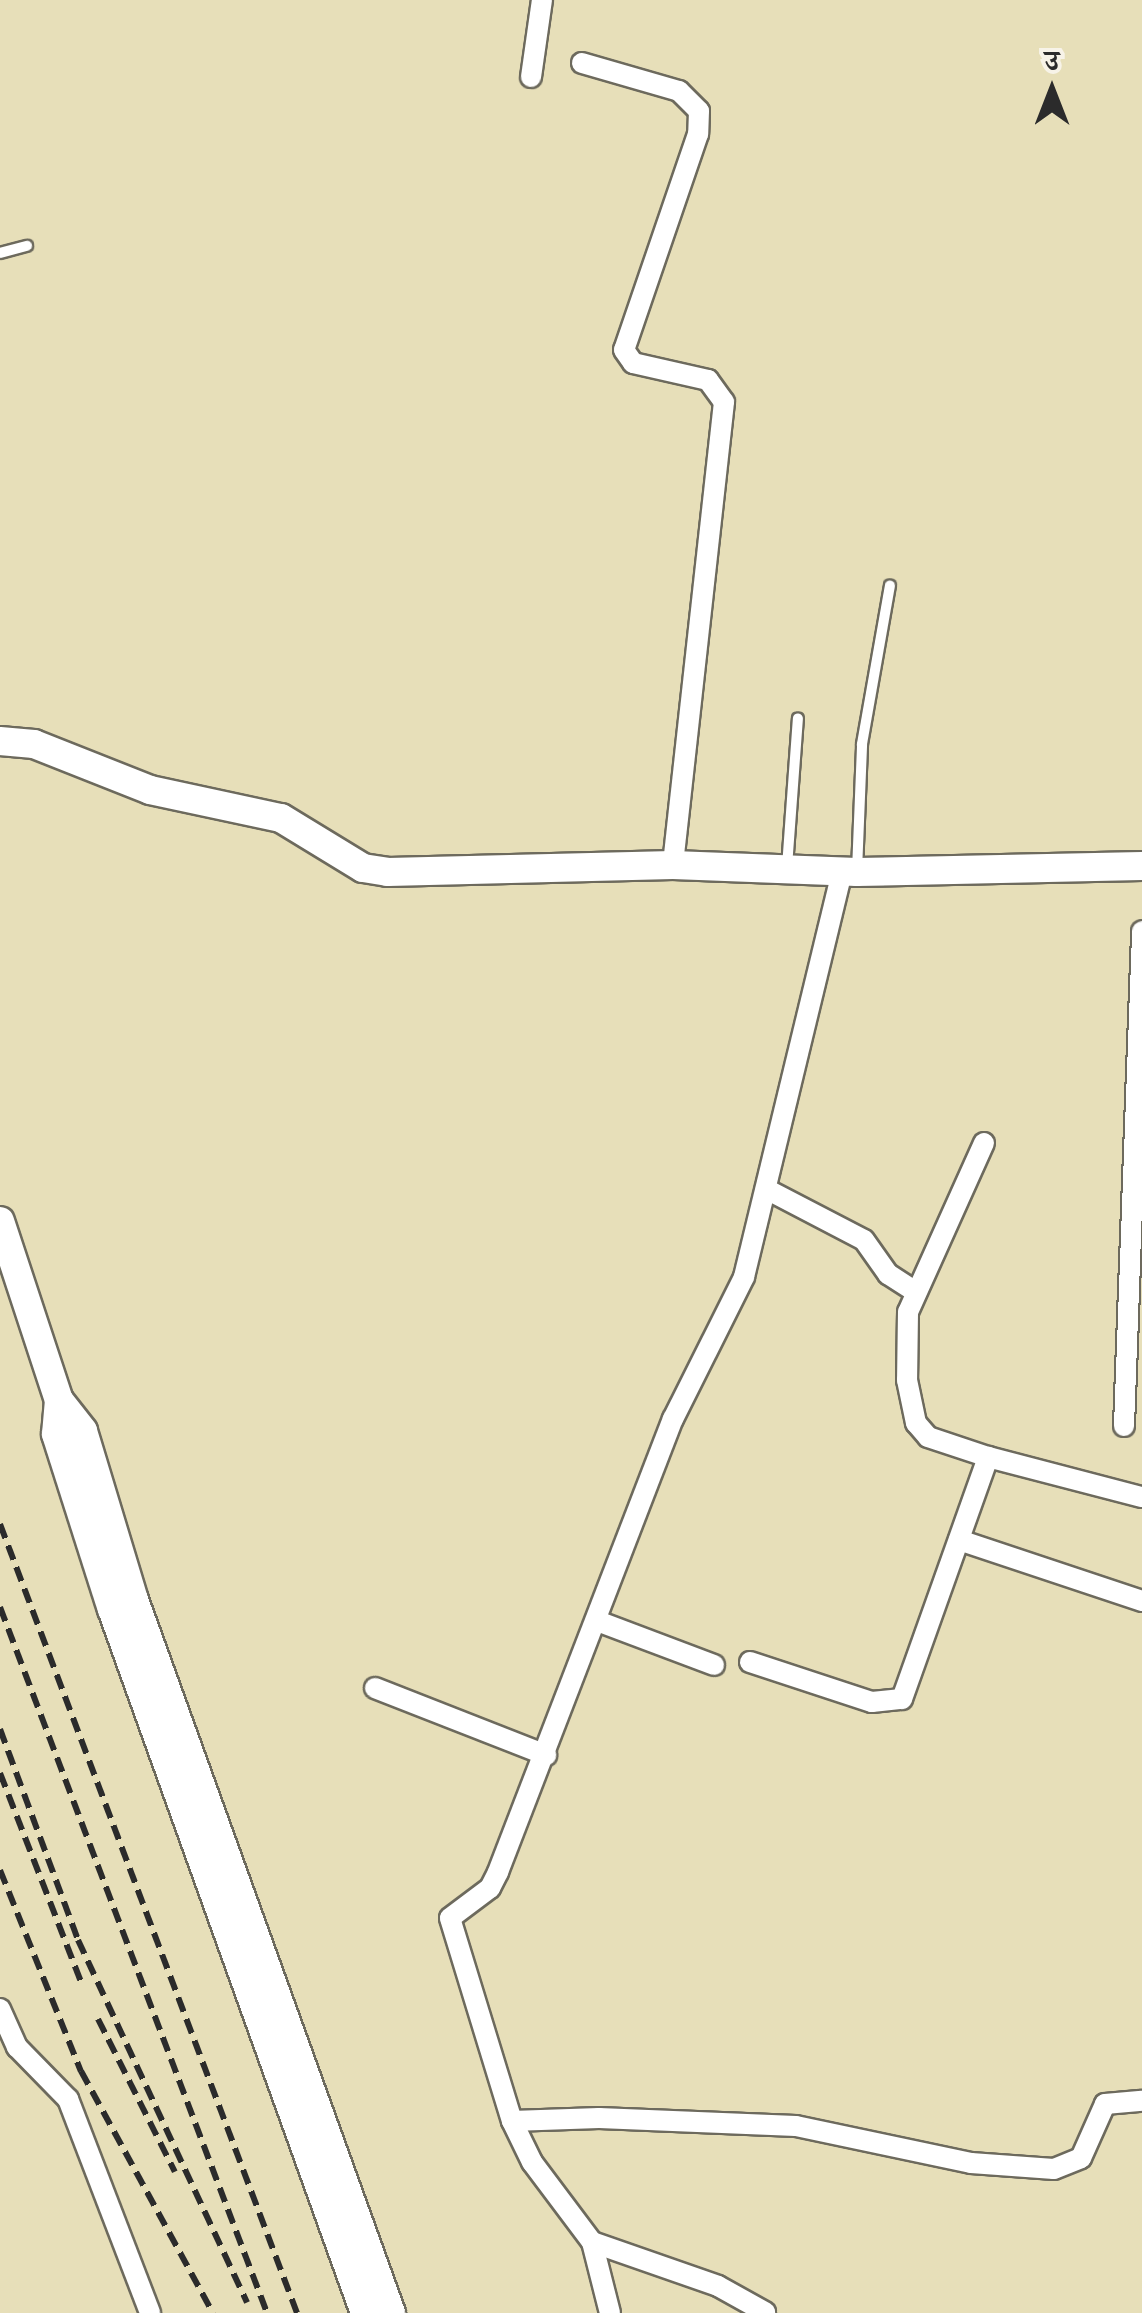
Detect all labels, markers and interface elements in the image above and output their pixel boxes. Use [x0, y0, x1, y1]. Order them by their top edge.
north arrow [1002, 40, 1102, 140]
text: उ [1045, 43, 1059, 77]

